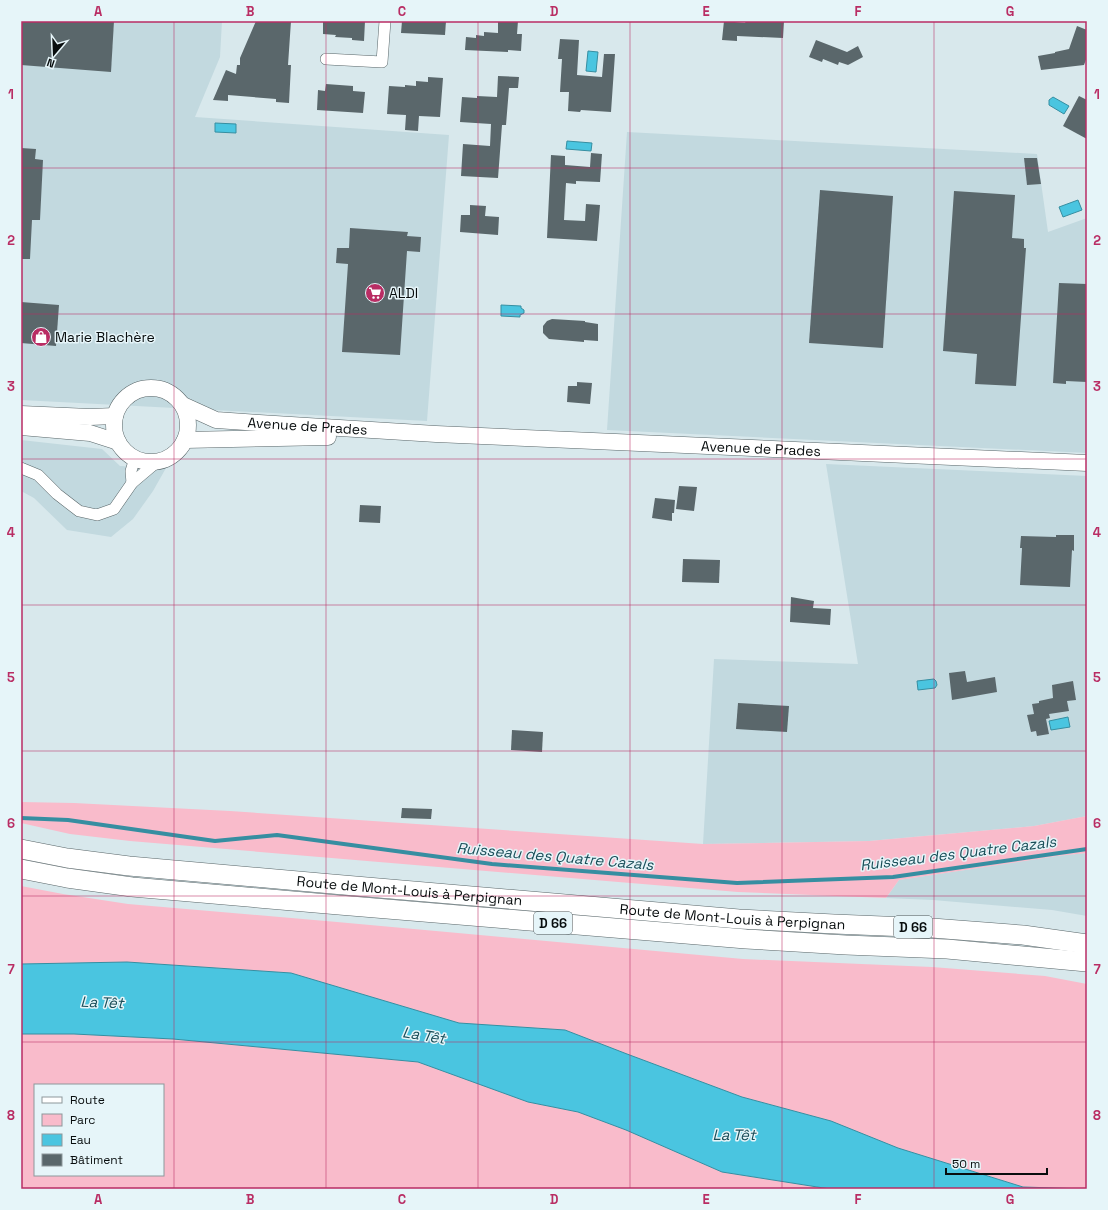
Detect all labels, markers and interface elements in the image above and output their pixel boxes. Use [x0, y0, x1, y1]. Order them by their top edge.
text: A [94, 3, 103, 20]
text: B [246, 3, 255, 20]
text: C [398, 3, 406, 20]
text: D [550, 3, 559, 20]
text: E [702, 3, 710, 20]
text: F [855, 3, 862, 20]
text: G [1006, 3, 1014, 20]
north arrow [34, 34, 74, 74]
text: N [45, 56, 57, 71]
text: 1 [8, 86, 14, 103]
text: 1 [1094, 86, 1100, 103]
text: 2 [7, 232, 15, 249]
text: 2 [1093, 232, 1101, 249]
supermarket icon: ALDI [364, 282, 386, 304]
place label: ALDI [389, 284, 418, 302]
shop icon: Marie Blachère [30, 326, 52, 348]
place label: Marie Blachère [55, 328, 155, 346]
text: 3 [7, 378, 15, 395]
text: 3 [1093, 378, 1101, 395]
street label: Avenue de Prades [247, 413, 368, 439]
street label: Avenue de Prades [701, 437, 821, 460]
text: 4 [7, 524, 15, 541]
text: 4 [1093, 524, 1101, 541]
text: 5 [7, 669, 15, 686]
text: 5 [1093, 669, 1101, 686]
text: 6 [7, 815, 15, 832]
text: 6 [1093, 815, 1101, 832]
water label: Ruisseau des Quatre Cazals [859, 831, 1058, 874]
water label: Ruisseau des Quatre Cazals [456, 838, 655, 874]
street label: Route de Mont-Louis à Perpignan [296, 872, 523, 909]
street label: Route de Mont-Louis à Perpignan [619, 900, 846, 933]
road number: D 66 [534, 912, 572, 934]
road number: D 66 [894, 916, 932, 938]
text: 7 [7, 961, 15, 978]
text: 7 [1093, 961, 1101, 978]
water label: La Têt [80, 992, 126, 1012]
water label: La Têt [401, 1022, 449, 1048]
legend [34, 1084, 164, 1176]
text: Route [70, 1092, 105, 1108]
text: 8 [7, 1107, 15, 1124]
text: 8 [1093, 1107, 1101, 1124]
text: Parc [70, 1112, 95, 1128]
water label: La Têt [712, 1125, 758, 1144]
text: Eau [70, 1132, 91, 1148]
scale bar [946, 1150, 1047, 1176]
text: Bâtiment [70, 1152, 123, 1168]
text: 50 m [952, 1156, 980, 1172]
text: A [94, 1191, 103, 1208]
text: B [246, 1191, 255, 1208]
text: C [398, 1191, 406, 1208]
text: D [550, 1191, 559, 1208]
text: E [702, 1191, 710, 1208]
text: F [855, 1191, 862, 1208]
text: G [1006, 1191, 1014, 1208]

